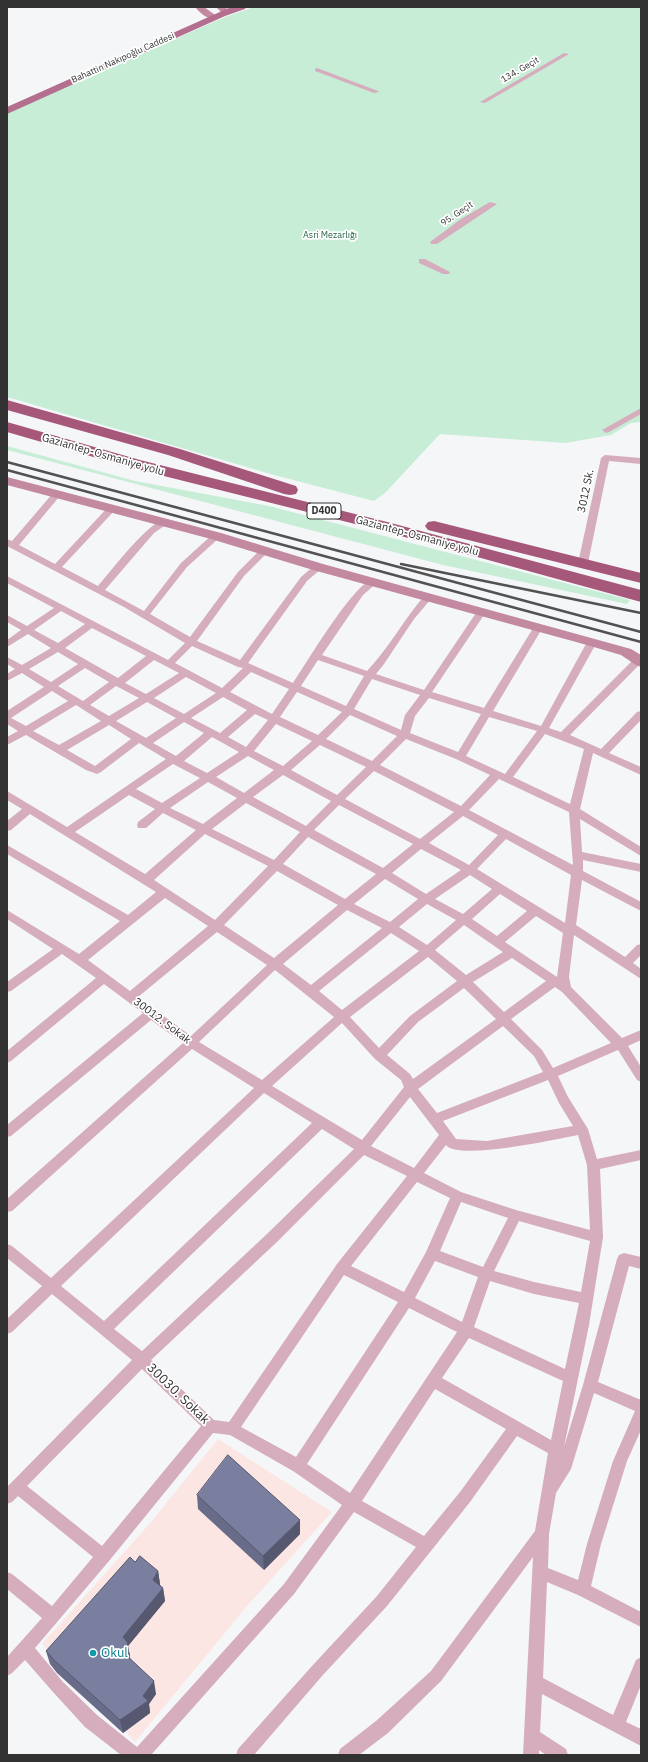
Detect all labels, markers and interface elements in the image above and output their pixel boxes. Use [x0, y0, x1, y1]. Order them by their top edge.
street label: Bahattin Nakıpoğlu Caddesi [70, 30, 176, 86]
street label: 134. Geçit [499, 55, 541, 85]
street label: 95. Geçit [439, 199, 475, 229]
park label: Asri Mezarlığı [303, 230, 357, 240]
street label: Gaziantep-Osmaniye yolu [40, 431, 166, 479]
street label: 3012 Sk. [575, 468, 597, 514]
road number: D400 [307, 503, 341, 519]
street label: Gaziantep-Osmaniye yolu [354, 513, 480, 559]
street label: 30012. Sokak [131, 995, 193, 1047]
street label: 30030. Sokak [143, 1360, 213, 1428]
place label: Okul [101, 1645, 128, 1661]
marker: Okul [88, 1648, 98, 1658]

